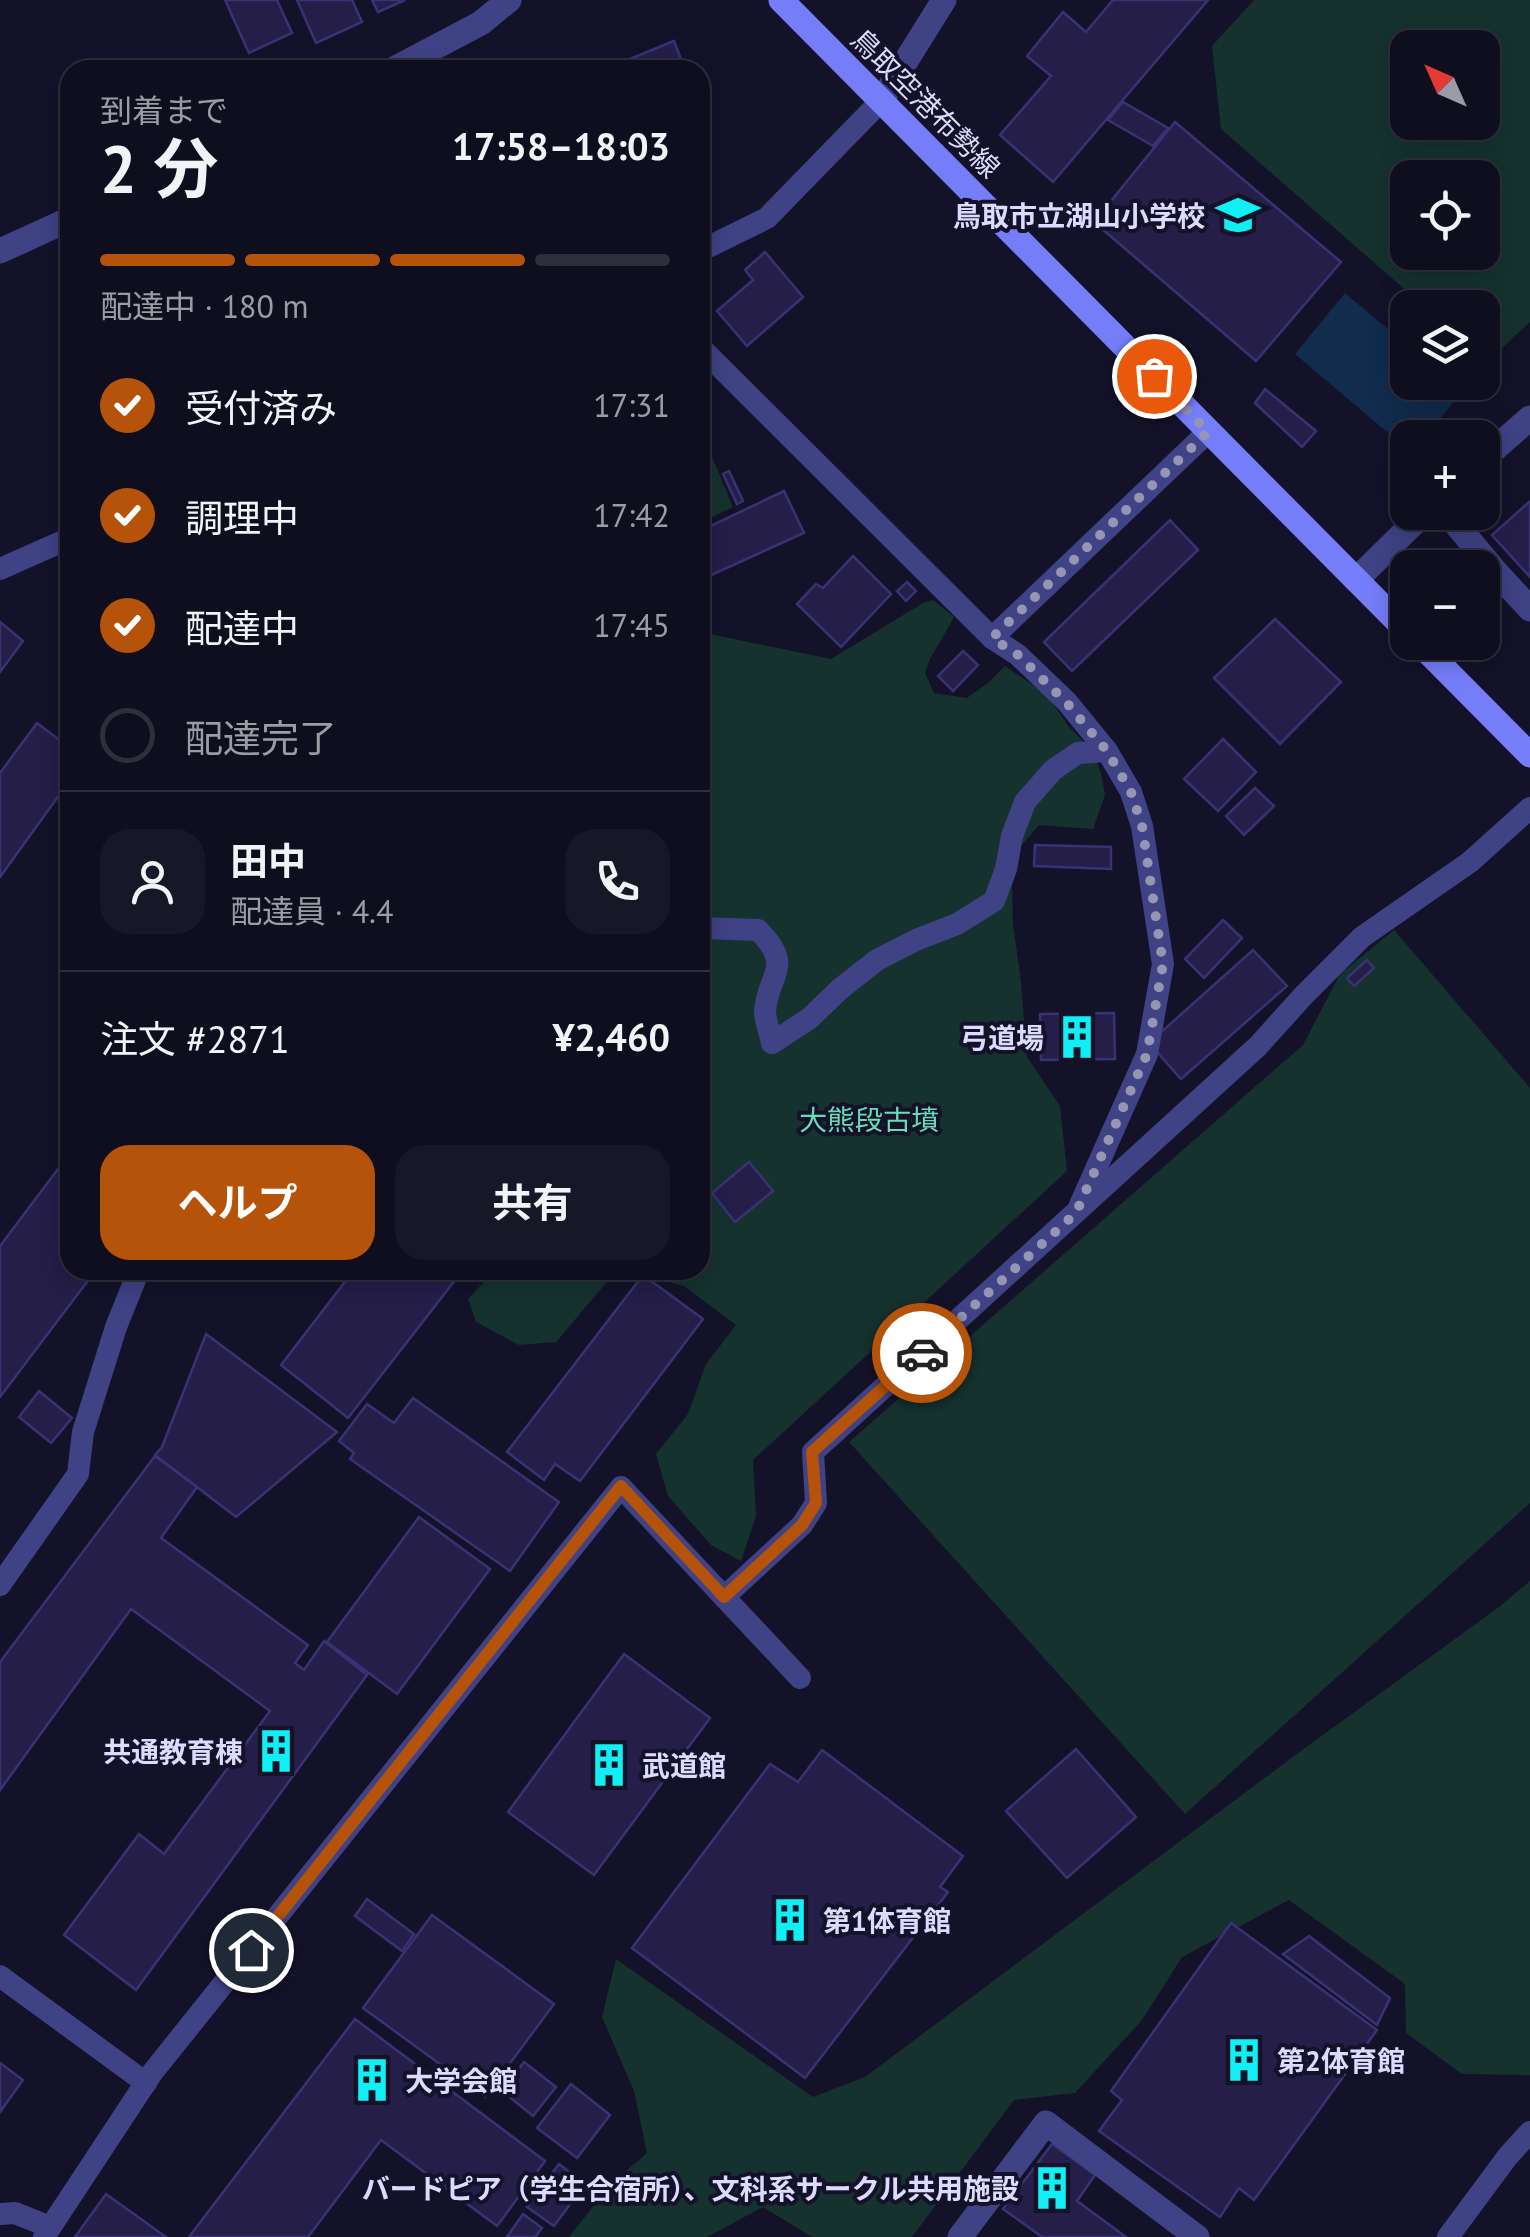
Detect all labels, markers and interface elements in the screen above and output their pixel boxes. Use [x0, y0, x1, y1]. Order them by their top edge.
street label: 鳥取空港布勢線 [844, 21, 1008, 185]
north arrow [1390, 30, 1500, 140]
map controls [1390, 30, 1500, 660]
text: 到着まで [100, 89, 228, 131]
text: 17:58–18:03 [452, 121, 670, 170]
text: 2 分 [100, 126, 218, 210]
button: locate [1390, 160, 1500, 270]
school or university icon: 鳥取市立湖山小学校 [1214, 191, 1262, 239]
place label: 鳥取市立湖山小学校 [953, 197, 1205, 234]
text: 配達中 · 180 m [100, 285, 308, 327]
button: layers [1390, 290, 1500, 400]
pin [1112, 334, 1197, 419]
icon: bag [1127, 349, 1182, 404]
icon: check [100, 378, 155, 433]
text: 受付済み [185, 383, 337, 432]
text: 17:31 [593, 384, 670, 426]
button: + [1390, 420, 1500, 530]
icon: check [100, 488, 155, 543]
text: 調理中 [185, 493, 299, 542]
text: 17:42 [593, 494, 670, 536]
button: − [1390, 550, 1500, 660]
icon: check [100, 598, 155, 653]
text: 配達中 [185, 603, 299, 652]
text: 17:45 [593, 604, 670, 646]
text: 配達完了 [185, 713, 337, 762]
button: person [100, 829, 205, 934]
button: phone [565, 829, 670, 934]
text: 田中 [230, 836, 306, 885]
text: 配達員 · 4.4 [230, 890, 393, 932]
text: ¥2,460 [553, 1012, 670, 1061]
building icon: 弓道場 [1053, 1013, 1101, 1061]
text: 注文 #2871 [100, 1014, 290, 1063]
place label: 弓道場 [960, 1019, 1044, 1056]
park label: 大熊段古墳 [799, 1101, 939, 1138]
button: ヘルプ [100, 1145, 375, 1260]
button: 共有 [395, 1145, 670, 1260]
courier [872, 1303, 972, 1403]
icon: car [895, 1326, 950, 1381]
building icon: 共通教育棟 [252, 1727, 300, 1775]
place label: 共通教育棟 [103, 1733, 243, 1770]
building icon: 武道館 [585, 1741, 633, 1789]
place label: 武道館 [642, 1747, 726, 1784]
building icon: 第1体育館 [766, 1896, 814, 1944]
place label: 第1体育館 [823, 1902, 951, 1939]
pin [209, 1908, 294, 1993]
icon: home [224, 1923, 279, 1978]
building icon: 第2体育館 [1220, 2036, 1268, 2084]
place label: 第2体育館 [1277, 2042, 1405, 2079]
building icon: 大学会館 [348, 2056, 396, 2104]
place label: 大学会館 [405, 2062, 517, 2099]
building icon: バードピア（学生合宿所）、文科系サークル共用施設 [1028, 2164, 1076, 2212]
place label: バードピア（学生合宿所）、文科系サークル共用施設 [362, 2170, 1019, 2207]

